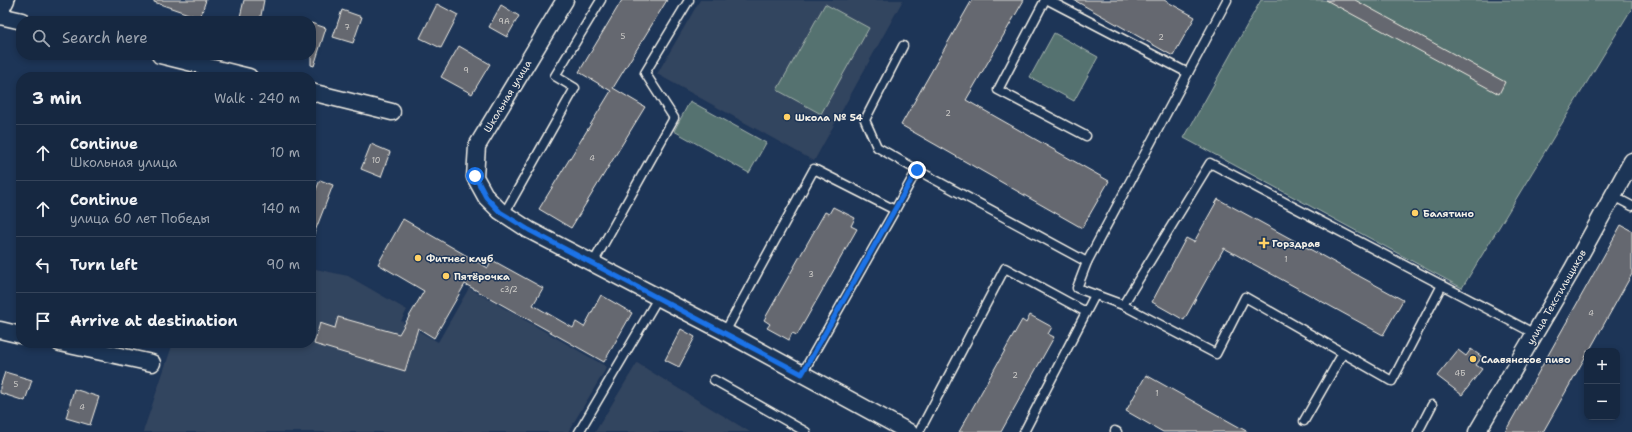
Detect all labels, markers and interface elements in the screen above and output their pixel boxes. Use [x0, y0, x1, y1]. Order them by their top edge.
search box [16, 16, 316, 60]
house number: 9А [498, 16, 510, 27]
house number: 7 [344, 22, 350, 33]
icon: search [30, 27, 52, 49]
text: Search here [62, 28, 148, 48]
house number: 5 [621, 31, 626, 42]
house number: 2 [1158, 32, 1164, 43]
street label: Школьная улица [481, 57, 535, 135]
house number: 9 [463, 65, 469, 76]
text: 3 min [32, 87, 82, 109]
text: Walk · 240 m [214, 90, 300, 107]
house number: 2 [945, 108, 951, 119]
place label: Школа № 54 [795, 111, 863, 124]
marker: Школа № 54 [782, 112, 792, 122]
text: Continue [70, 134, 138, 154]
icon: ahead [32, 142, 54, 164]
text: 10 m [270, 144, 300, 161]
house number: 4 [589, 153, 595, 164]
text: Школьная улица [70, 154, 177, 171]
house number: 10 [372, 155, 380, 166]
route end [908, 161, 926, 179]
route start [466, 167, 484, 185]
text: Continue [70, 190, 138, 210]
icon: ahead [32, 198, 54, 220]
text: 140 m [261, 200, 300, 217]
place label: Балятино [1423, 207, 1475, 220]
marker: Балятино [1410, 208, 1420, 218]
text: улица 60 лет Победы [70, 210, 210, 227]
place label: Горздрав [1272, 237, 1321, 250]
marker: Горздрав [1259, 238, 1269, 248]
street label: улица Текстильщиков [1524, 247, 1589, 347]
place label: Фитнес клуб [426, 252, 494, 265]
marker: Фитнес клуб [413, 253, 423, 263]
icon: left [32, 254, 54, 276]
house number: 1 [1284, 254, 1288, 265]
text: Turn left [70, 255, 138, 275]
text: 90 m [266, 256, 300, 273]
house number: 3 [808, 269, 814, 280]
place label: Пятёрочка [454, 270, 510, 283]
marker: Пятёрочка [441, 271, 451, 281]
house number: с3/2 [500, 284, 518, 295]
house number: 4 [1588, 308, 1594, 319]
icon: arrive [32, 310, 54, 332]
text: Arrive at destination [70, 311, 238, 331]
map controls [1584, 348, 1620, 420]
button: + [1584, 348, 1620, 384]
place label: Славянское пиво [1481, 353, 1571, 366]
marker: Славянское пиво [1468, 354, 1478, 364]
house number: 4Б [1455, 368, 1465, 379]
house number: 2 [1012, 370, 1018, 381]
house number: 5 [14, 379, 19, 390]
button: − [1584, 384, 1620, 420]
house number: 1 [1155, 388, 1159, 399]
house number: 4 [79, 402, 85, 413]

